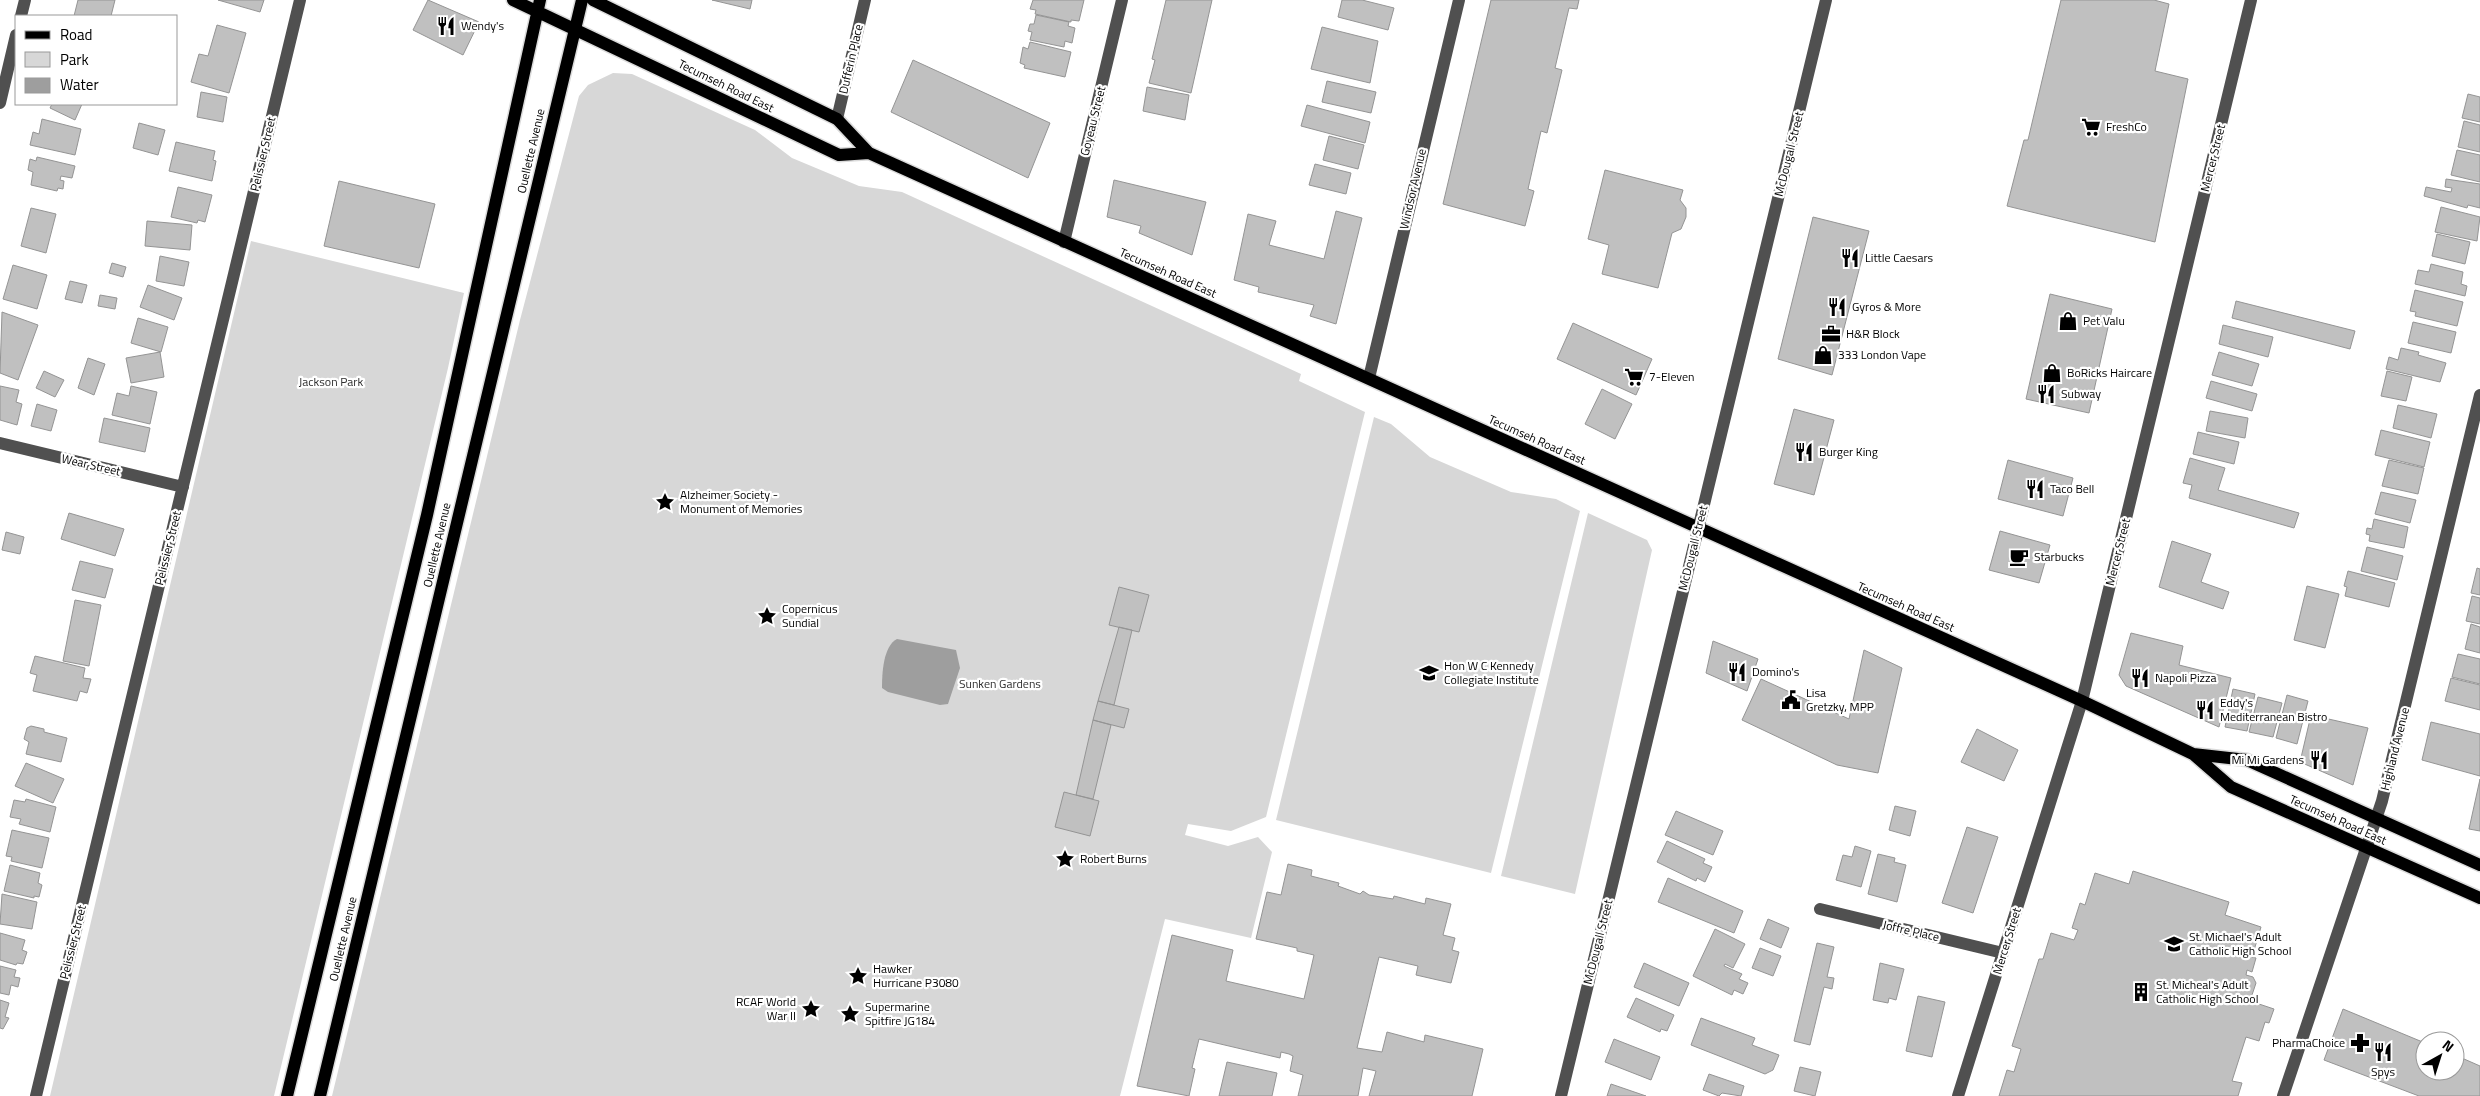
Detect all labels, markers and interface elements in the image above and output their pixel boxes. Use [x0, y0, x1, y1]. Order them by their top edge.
legend [15, 15, 178, 105]
restaurant icon: Wendy's [435, 15, 457, 37]
place label: Wendy's [461, 16, 504, 35]
street label: Dufferin Place [833, 22, 868, 96]
text: Road [60, 23, 92, 46]
text: Park [60, 48, 89, 71]
street label: Tecumseh Road East [675, 54, 778, 117]
text: Water [60, 73, 99, 96]
street label: Goyeau Street [1075, 83, 1111, 158]
street label: Ouellette Avenue [512, 107, 550, 195]
street label: McDougall Street [1769, 109, 1808, 198]
street label: Pelissier Street [245, 114, 281, 193]
supermarket icon: FreshCo [2080, 116, 2102, 138]
place label: FreshCo [2106, 117, 2147, 136]
street label: Mercer Street [2195, 121, 2230, 194]
street label: Windsor Avenue [1394, 147, 1431, 231]
street label: Tecumseh Road East [1117, 243, 1221, 303]
restaurant icon: Little Caesars [1839, 247, 1861, 269]
place label: Little Caesars [1865, 248, 1934, 267]
restaurant icon: Gyros & More [1826, 296, 1848, 318]
place label: Gyros & More [1852, 297, 1921, 316]
shop icon: Pet Valu [2057, 310, 2079, 332]
place label: Pet Valu [2083, 311, 2125, 330]
office icon: H&R Block [1820, 323, 1842, 345]
place label: H&R Block [1846, 324, 1900, 343]
shop icon: 333 London Vape [1812, 344, 1834, 366]
place label: 333 London Vape [1838, 345, 1926, 364]
shop icon: BoRicks Haircare [2041, 362, 2063, 384]
place label: BoRicks Haircare [2067, 363, 2152, 382]
supermarket icon: 7-Eleven [1623, 366, 1645, 388]
place label: 7-Eleven [1649, 367, 1695, 386]
park label: Jackson Park [299, 372, 363, 391]
restaurant icon: Subway [2035, 383, 2057, 405]
place label: Subway [2061, 384, 2101, 403]
street label: Tecumseh Road East [1486, 410, 1590, 470]
restaurant icon: Burger King [1793, 441, 1815, 463]
place label: Burger King [1819, 442, 1878, 461]
street label: Wear Street [60, 448, 123, 481]
restaurant icon: Taco Bell [2024, 478, 2046, 500]
place label: Taco Bell [2050, 479, 2094, 498]
place label: Alzheimer Society - Monument of Memories [680, 485, 803, 518]
place icon: Alzheimer Society - Monument of Memories [654, 491, 676, 513]
street label: Ouellette Avenue [418, 501, 456, 589]
street label: McDougall Street [1673, 503, 1712, 592]
street label: Pelissier Street [149, 508, 186, 587]
street label: Mercer Street [2100, 515, 2135, 588]
cafe icon: Starbucks [2008, 546, 2030, 568]
place label: Starbucks [2034, 547, 2084, 566]
street label: Tecumseh Road East [1855, 577, 1959, 637]
place label: Copernicus Sundial [782, 599, 838, 632]
place icon: Copernicus Sundial [756, 605, 778, 627]
place label: Hon W C Kennedy Collegiate Institute [1444, 656, 1539, 689]
restaurant icon: Domino's [1726, 661, 1748, 683]
school or university icon: Hon W C Kennedy Collegiate Institute [1418, 662, 1440, 684]
place label: Domino's [1752, 662, 1800, 681]
restaurant icon: Napoli Pizza [2129, 667, 2151, 689]
place label: Napoli Pizza [2155, 668, 2217, 687]
park label: Sunken Gardens [959, 674, 1041, 693]
place label: Lisa Gretzky, MPP [1806, 683, 1874, 716]
public building icon: Lisa Gretzky, MPP [1780, 689, 1802, 711]
place label: Eddy's Mediterranean Bistro [2220, 693, 2327, 726]
restaurant icon: Eddy's Mediterranean Bistro [2194, 699, 2216, 721]
street label: Highland Avenue [2375, 705, 2414, 792]
restaurant icon: Mi Mi Gardens [2308, 749, 2330, 771]
place label: Mi Mi Gardens [2231, 750, 2304, 769]
street label: Tecumseh Road East [2287, 790, 2391, 850]
place icon: Robert Burns [1054, 848, 1076, 870]
place label: Robert Burns [1080, 849, 1147, 868]
street label: Ouellette Avenue [324, 895, 362, 983]
street label: McDougall Street [1578, 897, 1617, 986]
street label: Pelissier Street [54, 902, 91, 981]
street label: Mercer Street [1987, 904, 2026, 977]
street label: Joffre Place [1881, 915, 1941, 946]
place label: St. Michael's Adult Catholic High School [2189, 927, 2291, 960]
school or university icon: St. Michael's Adult Catholic High School [2163, 933, 2185, 955]
place label: Hawker Hurricane P3080 [873, 959, 959, 992]
place icon: Hawker Hurricane P3080 [847, 965, 869, 987]
place label: St. Micheal's Adult Catholic High School [2156, 975, 2258, 1008]
building icon: St. Micheal's Adult Catholic High School [2130, 981, 2152, 1003]
place label: RCAF World War II [736, 992, 796, 1025]
place label: Supermarine Spitfire JG184 [865, 997, 935, 1030]
place icon: RCAF World War II [800, 998, 822, 1020]
place icon: Supermarine Spitfire JG184 [839, 1003, 861, 1025]
north arrow [2415, 1031, 2465, 1081]
pharmacy icon: PharmaChoice [2349, 1032, 2371, 1054]
place label: PharmaChoice [2272, 1033, 2345, 1052]
text: N [2438, 1034, 2459, 1057]
restaurant icon: Spys [2372, 1041, 2394, 1063]
place label: Spys [2371, 1062, 2395, 1081]

